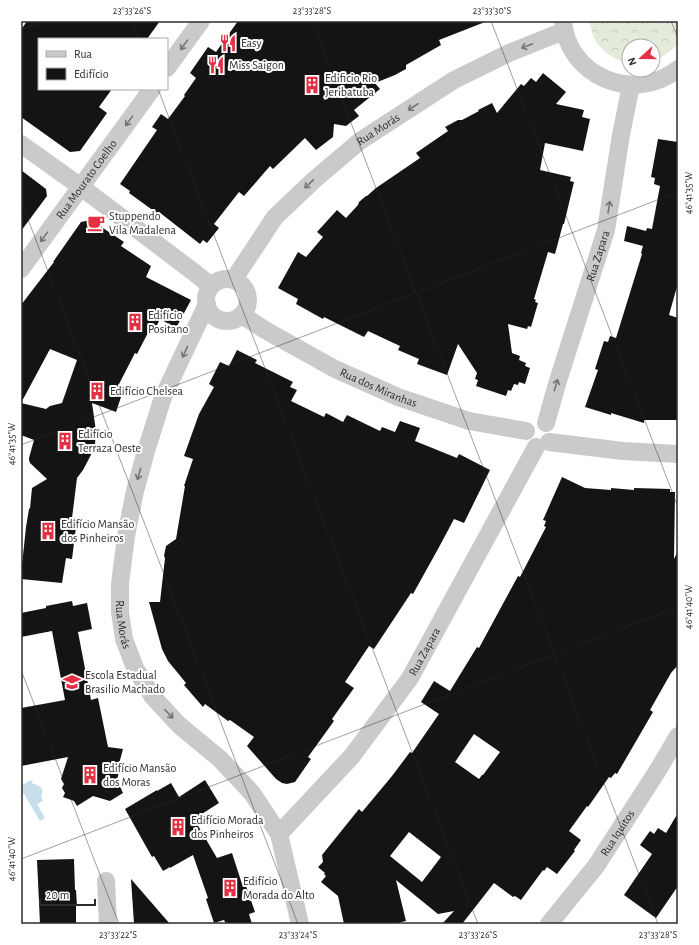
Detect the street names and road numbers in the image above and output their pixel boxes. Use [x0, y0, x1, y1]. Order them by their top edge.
street label: Rua Morás [354, 111, 402, 148]
street label: Rua Mourato Coelho [54, 137, 119, 221]
street label: Rua Zapara [584, 228, 612, 283]
street label: Rua dos Miranhas [338, 366, 419, 409]
street label: Rua Morás [114, 600, 133, 650]
street label: Rua Zapara [406, 625, 442, 678]
street label: Rua Iquitos [598, 808, 637, 858]

